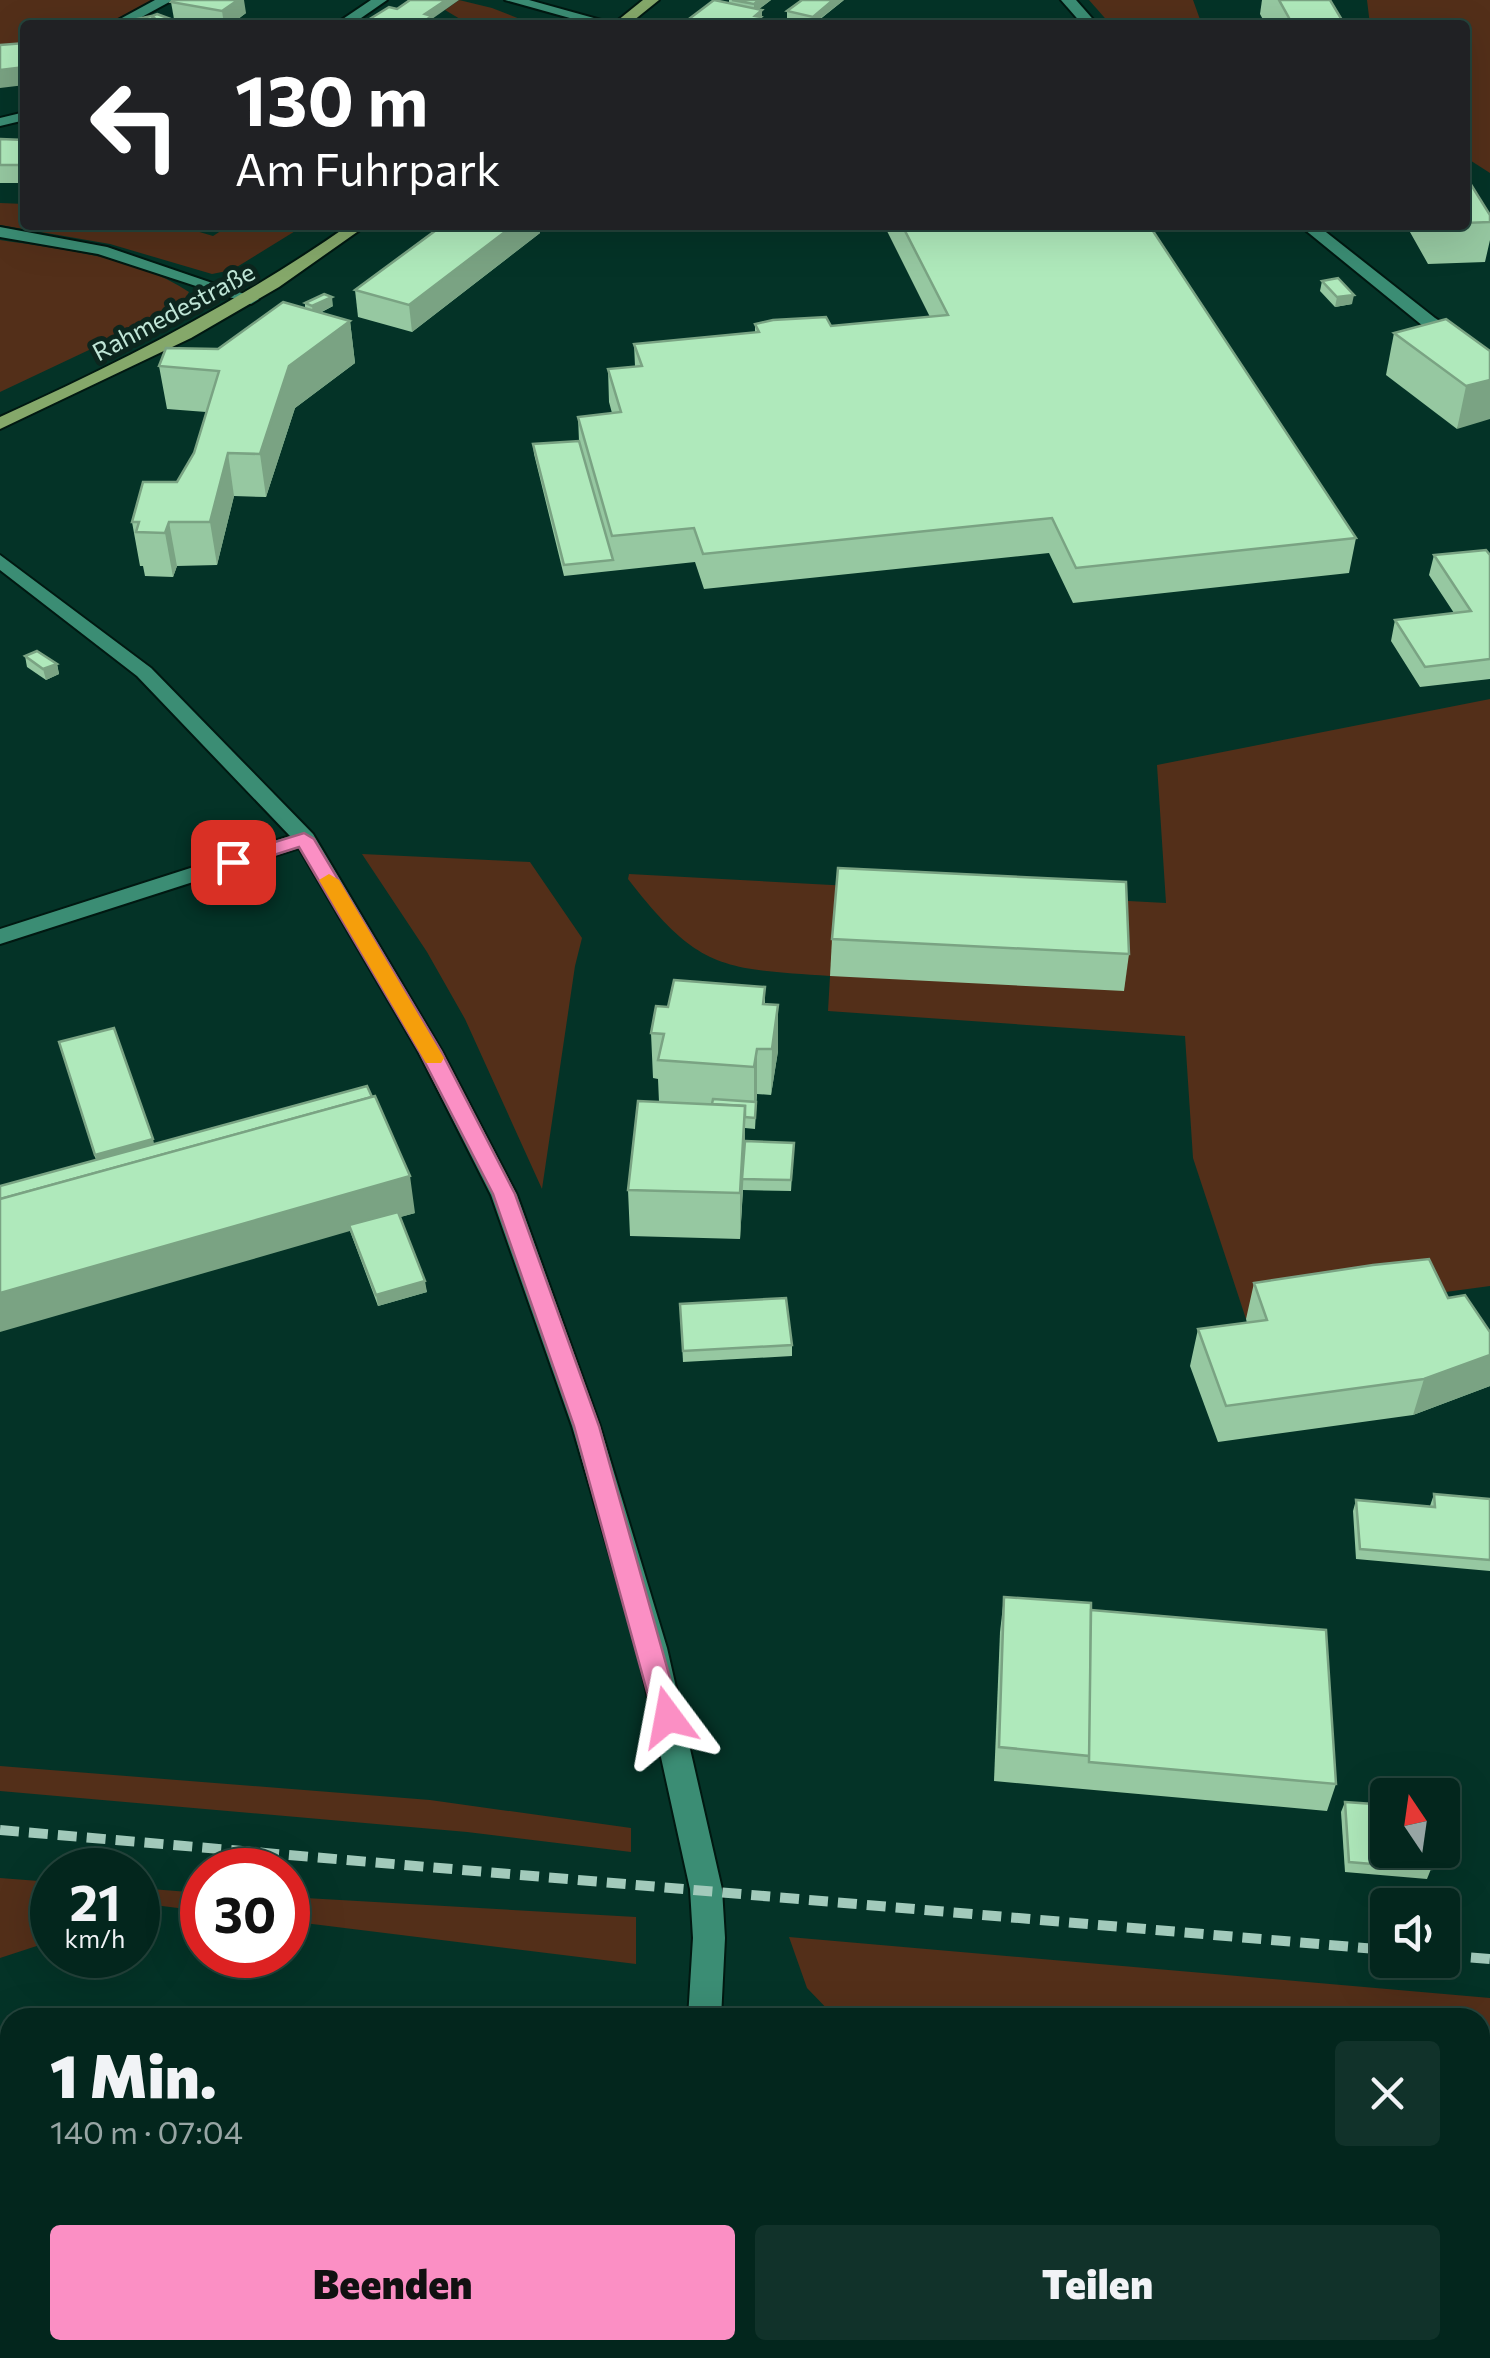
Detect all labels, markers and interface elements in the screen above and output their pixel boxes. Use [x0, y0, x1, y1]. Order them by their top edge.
text: 130 m [235, 55, 428, 140]
icon: left [70, 60, 200, 190]
text: Am Fuhrpark [235, 140, 501, 195]
street label: Rahmedestraße [87, 256, 259, 366]
pin [191, 820, 276, 905]
icon: arrive [206, 835, 261, 890]
position arrow [616, 1665, 720, 1769]
north arrow [1370, 1778, 1460, 1868]
map controls [1370, 1778, 1460, 1978]
speed limit sign: 30 [180, 1848, 310, 1978]
text: 21 [69, 1870, 121, 1931]
button: sound [1370, 1888, 1460, 1978]
text: km/h [65, 1923, 125, 1953]
text: 1 Min. [50, 2037, 217, 2110]
button: close [1335, 2041, 1440, 2146]
text: 140 m · 07:04 [50, 2111, 243, 2151]
button: Beenden [50, 2225, 735, 2340]
button: Teilen [755, 2225, 1440, 2340]

